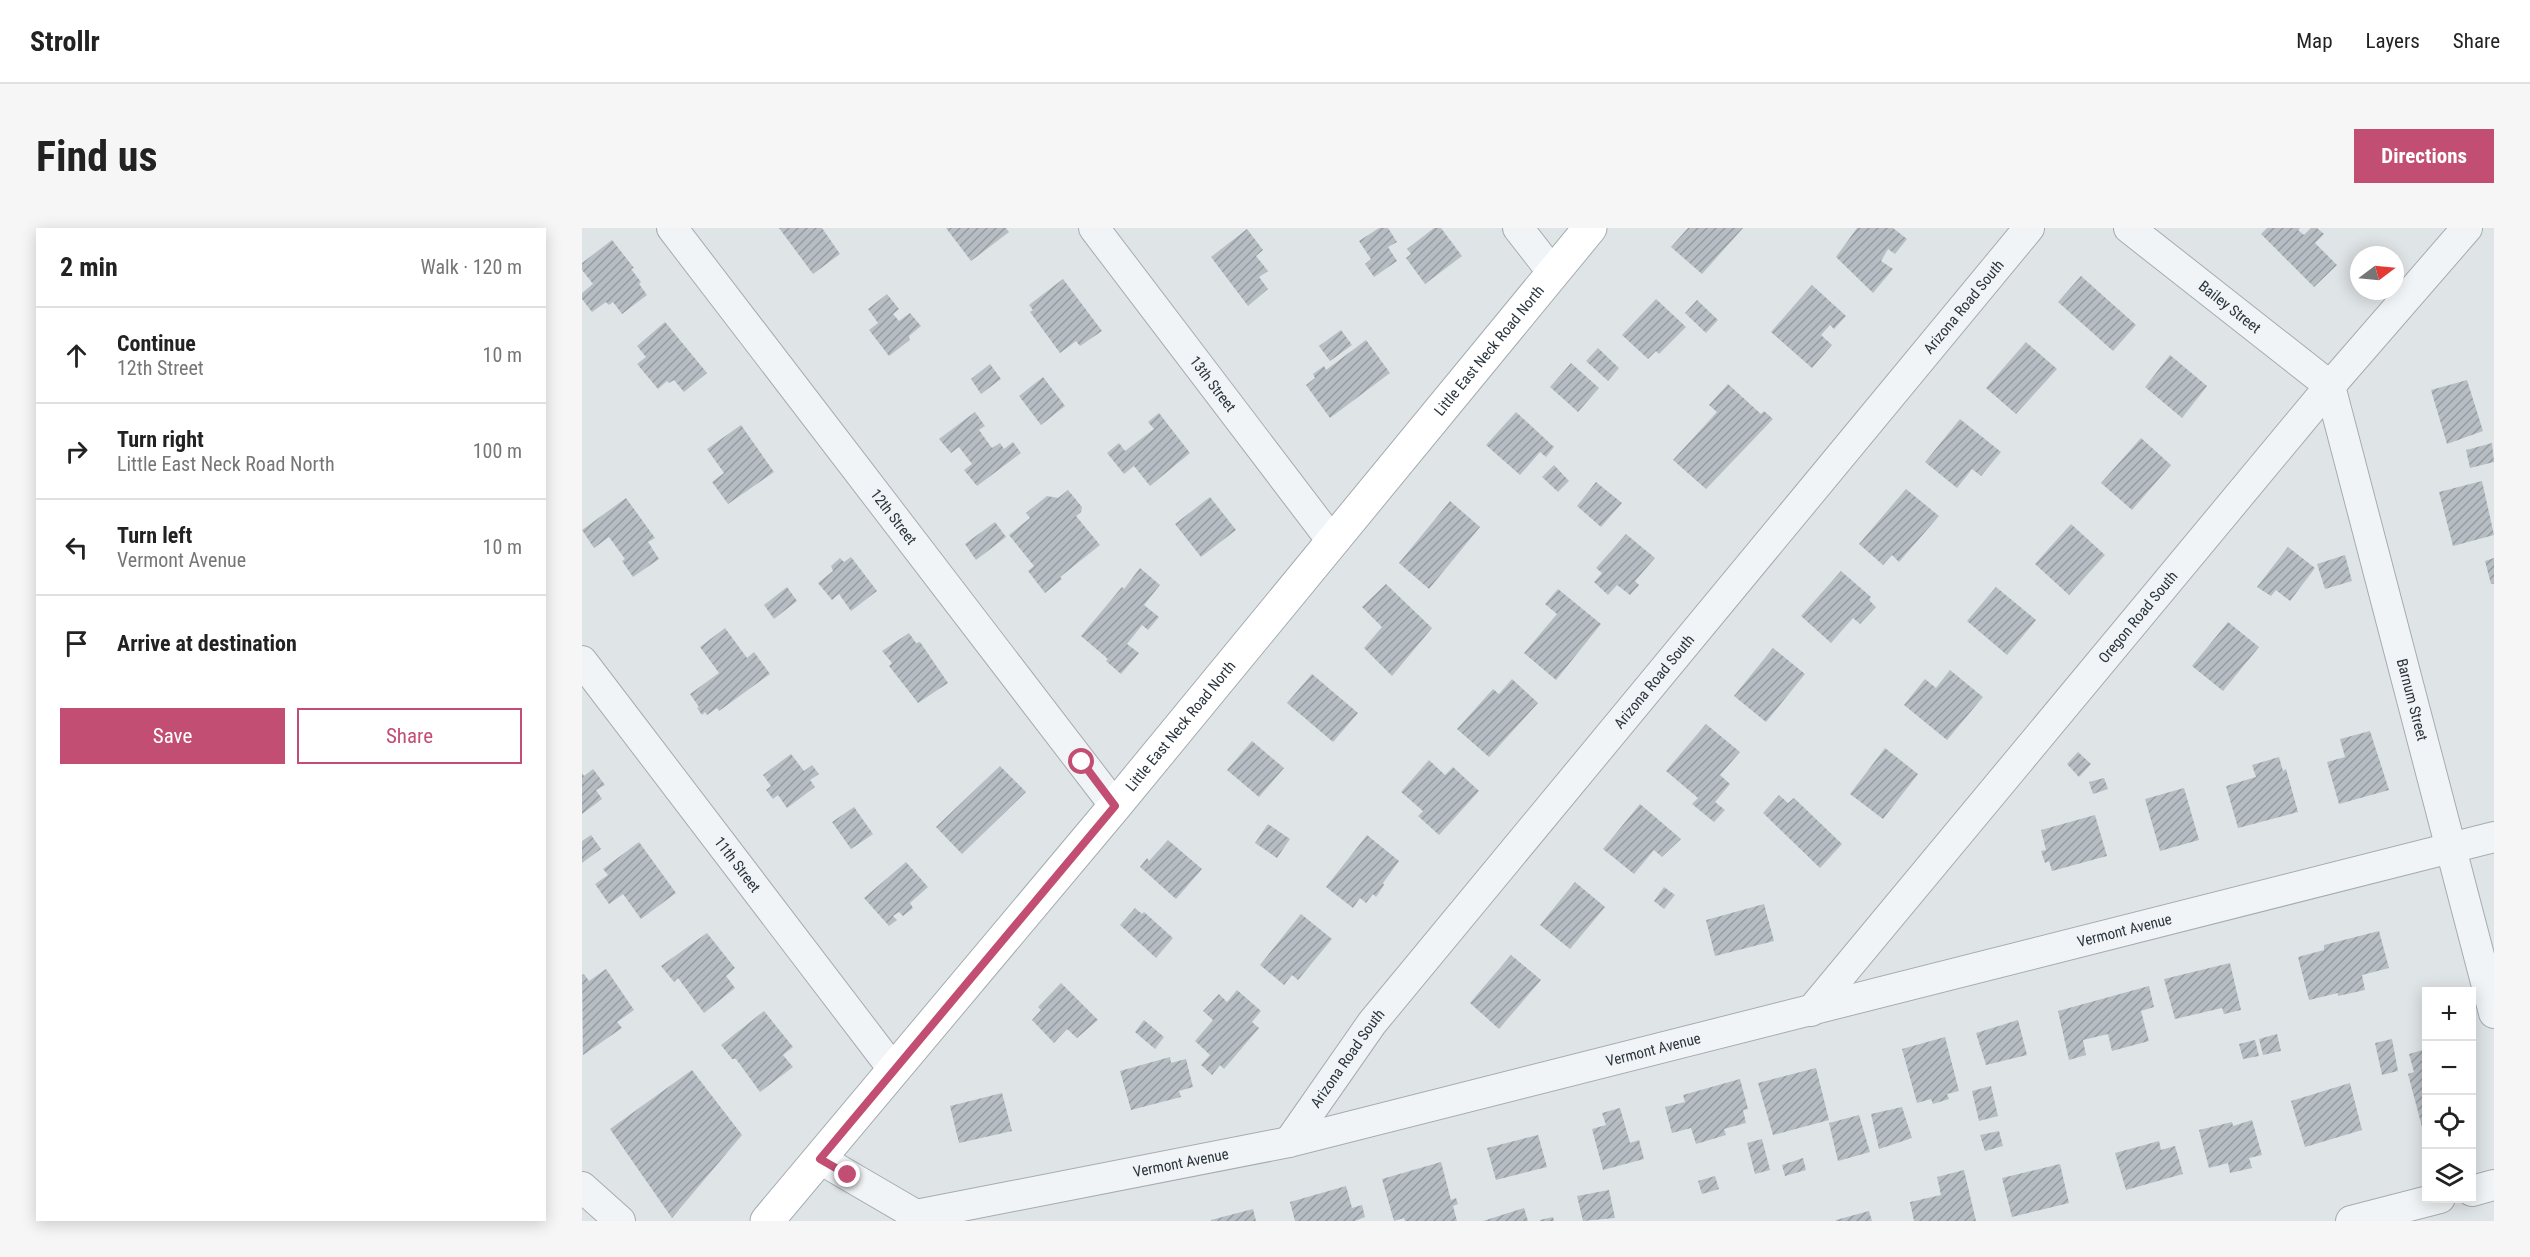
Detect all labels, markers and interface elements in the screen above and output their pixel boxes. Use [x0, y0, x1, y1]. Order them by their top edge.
text: Strollr [30, 25, 100, 58]
text: Map [2296, 29, 2333, 53]
text: Layers [2366, 29, 2420, 53]
text: Share [2453, 29, 2500, 53]
button: Directions [2354, 129, 2494, 183]
text: Find us [36, 132, 157, 181]
north arrow [2350, 246, 2404, 300]
text: 2 min [60, 252, 118, 282]
text: Walk · 120 m [421, 255, 522, 279]
street label: Arizona Road South [1920, 256, 2008, 358]
street label: Bailey Street [2195, 277, 2264, 337]
street label: Little East Neck Road North [1430, 282, 1548, 419]
text: Continue [117, 331, 196, 356]
icon: ahead [60, 339, 93, 372]
text: 10 m [483, 343, 522, 367]
street label: 13th Street [1186, 353, 1240, 415]
text: 12th Street [117, 356, 204, 380]
text: Turn right [117, 427, 204, 452]
icon: right [60, 435, 93, 468]
text: 100 m [473, 439, 522, 463]
text: Little East Neck Road North [117, 452, 335, 476]
street label: 12th Street [866, 486, 920, 548]
text: Turn left [117, 523, 192, 548]
icon: left [60, 531, 93, 564]
text: 10 m [483, 535, 522, 559]
text: Vermont Avenue [117, 548, 246, 572]
street label: Oregon Road South [2095, 567, 2181, 667]
icon: arrive [60, 627, 93, 660]
text: Arrive at destination [117, 631, 297, 656]
street label: Arizona Road South [1610, 631, 1698, 732]
street label: Little East Neck Road North [1122, 657, 1239, 795]
street label: Barnum Street [2393, 657, 2431, 743]
button: Save [60, 708, 285, 764]
button: Share [297, 708, 522, 764]
route start [1068, 748, 1094, 774]
street label: 11th Street [710, 833, 764, 896]
street label: Vermont Avenue [2075, 910, 2174, 951]
map controls [2422, 987, 2476, 1203]
button: + [2422, 987, 2476, 1041]
street label: Arizona Road South [1307, 1006, 1389, 1111]
street label: Vermont Avenue [1604, 1029, 1702, 1070]
button: − [2422, 1041, 2476, 1095]
button: locate [2422, 1095, 2476, 1149]
street label: Vermont Avenue [1132, 1145, 1230, 1181]
button: layers [2422, 1149, 2476, 1203]
route end [834, 1161, 860, 1187]

